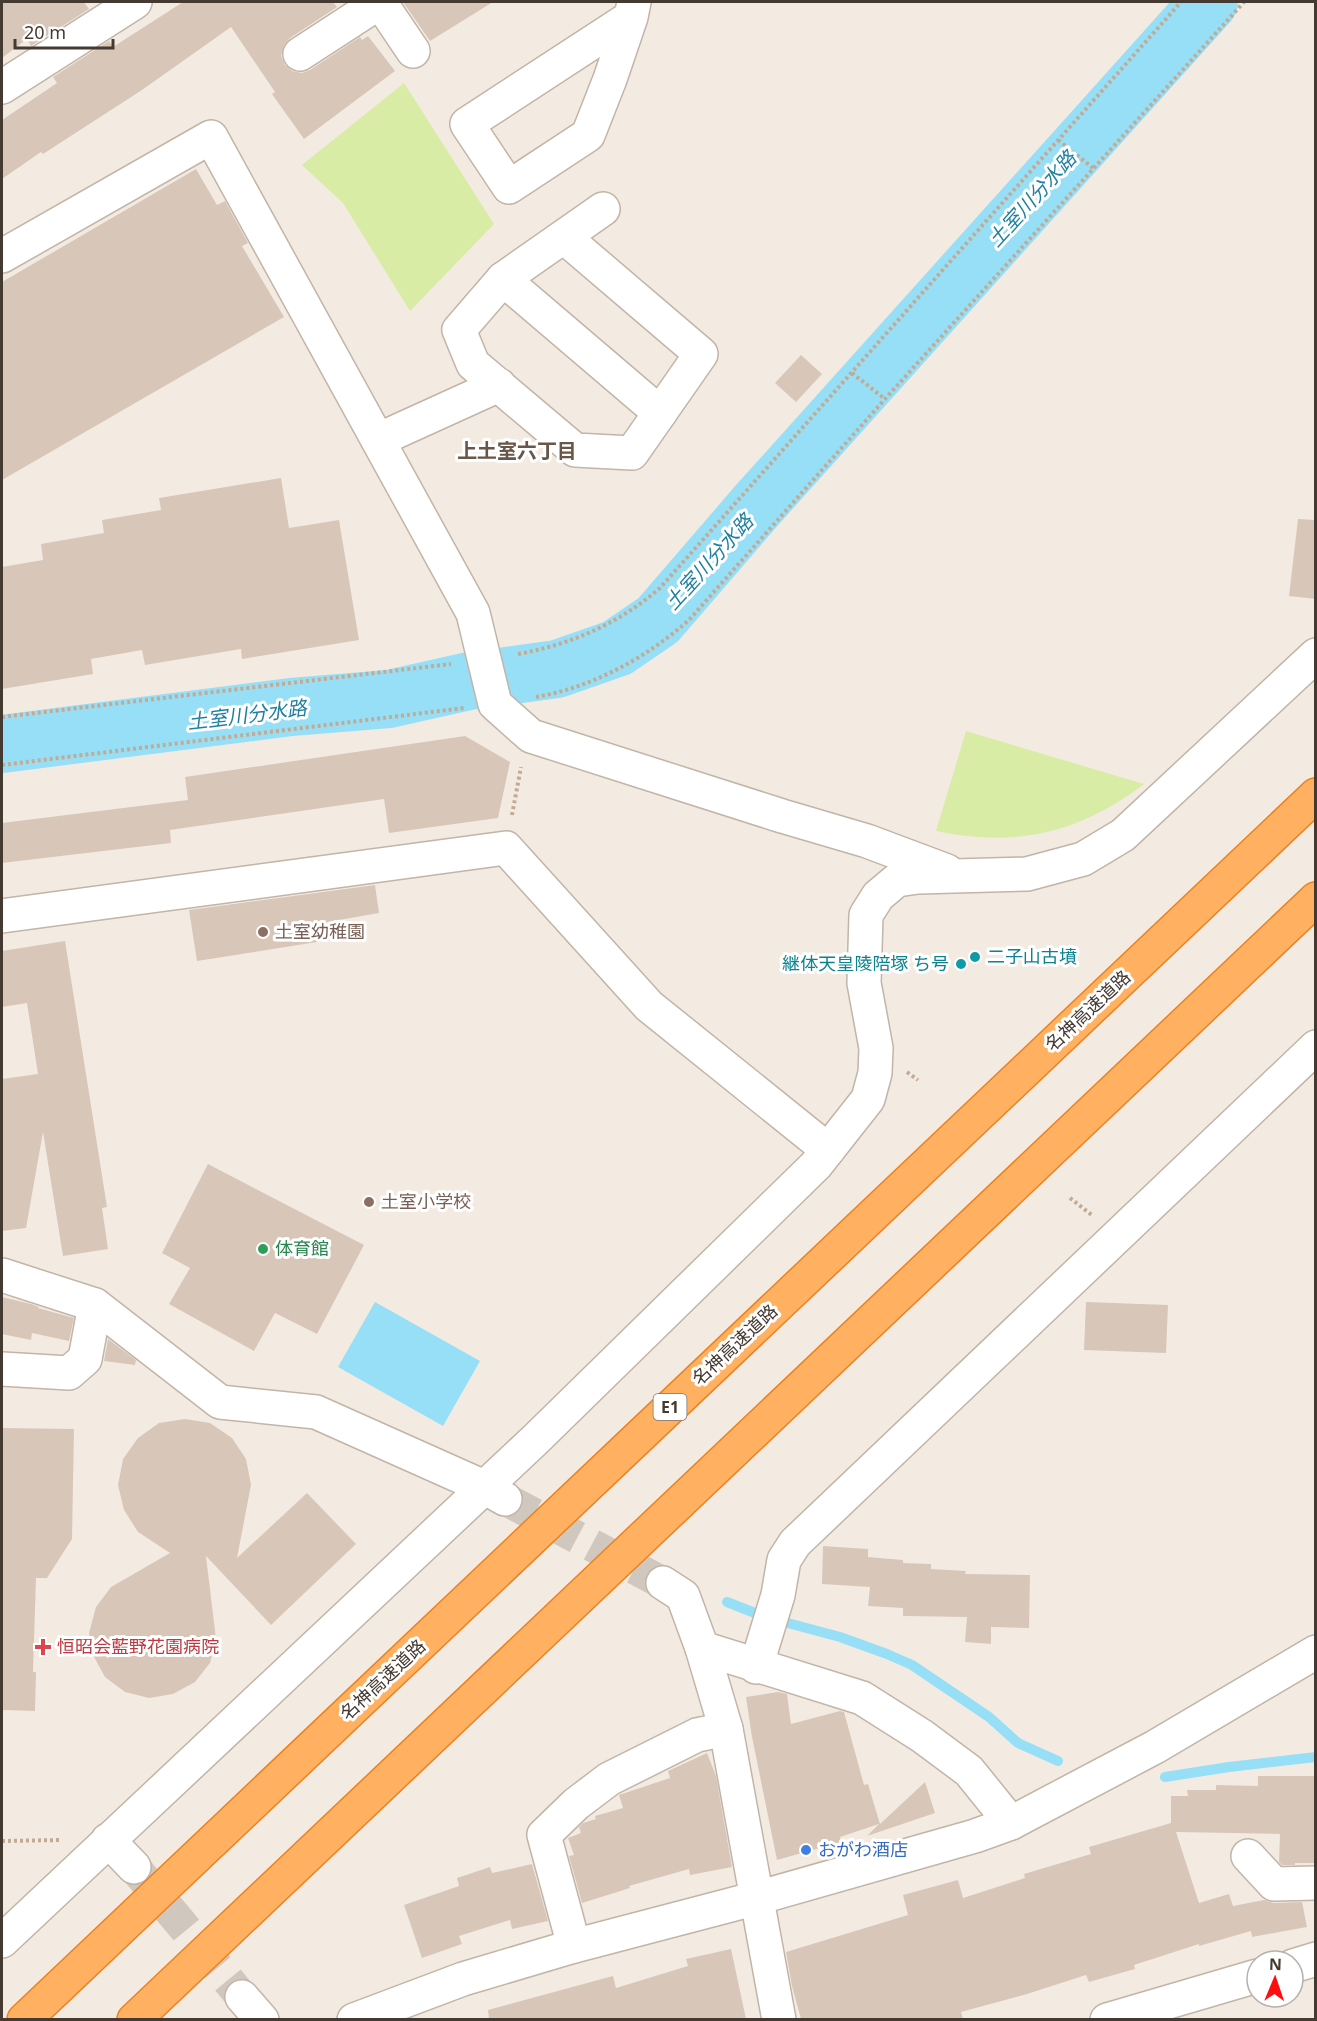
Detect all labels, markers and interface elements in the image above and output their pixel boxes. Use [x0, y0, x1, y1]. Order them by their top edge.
scale bar [15, 12, 112, 50]
text: 20 m [24, 20, 66, 44]
water label: 土室川分水路 [981, 144, 1083, 252]
district label: 上土室六丁目 [457, 437, 577, 464]
water label: 土室川分水路 [658, 507, 760, 615]
water label: 土室川分水路 [186, 694, 310, 735]
place label: 土室幼稚園 [275, 919, 365, 943]
marker: 土室幼稚園 [256, 925, 270, 939]
place label: 二子山古墳 [987, 944, 1077, 968]
marker: 二子山古墳 [968, 950, 982, 964]
place label: 継体天皇陵陪塚 ち号 [782, 951, 949, 975]
marker: 継体天皇陵陪塚 ち号 [954, 957, 968, 971]
street label: 名神高速道路 [1040, 965, 1135, 1056]
place label: 土室小学校 [381, 1189, 471, 1213]
marker: 土室小学校 [362, 1195, 376, 1209]
place label: 体育館 [275, 1236, 329, 1260]
marker: 体育館 [256, 1242, 270, 1256]
street label: 名神高速道路 [687, 1299, 782, 1390]
road number: E1 [654, 1394, 686, 1420]
place label: 恒昭会藍野花園病院 [57, 1634, 219, 1658]
street label: 名神高速道路 [335, 1634, 430, 1725]
marker: 恒昭会藍野花園病院 [34, 1638, 52, 1656]
place label: おがわ酒店 [818, 1837, 908, 1861]
marker: おがわ酒店 [799, 1843, 813, 1857]
north arrow [1245, 1949, 1305, 2009]
text: N [1269, 1953, 1282, 1975]

